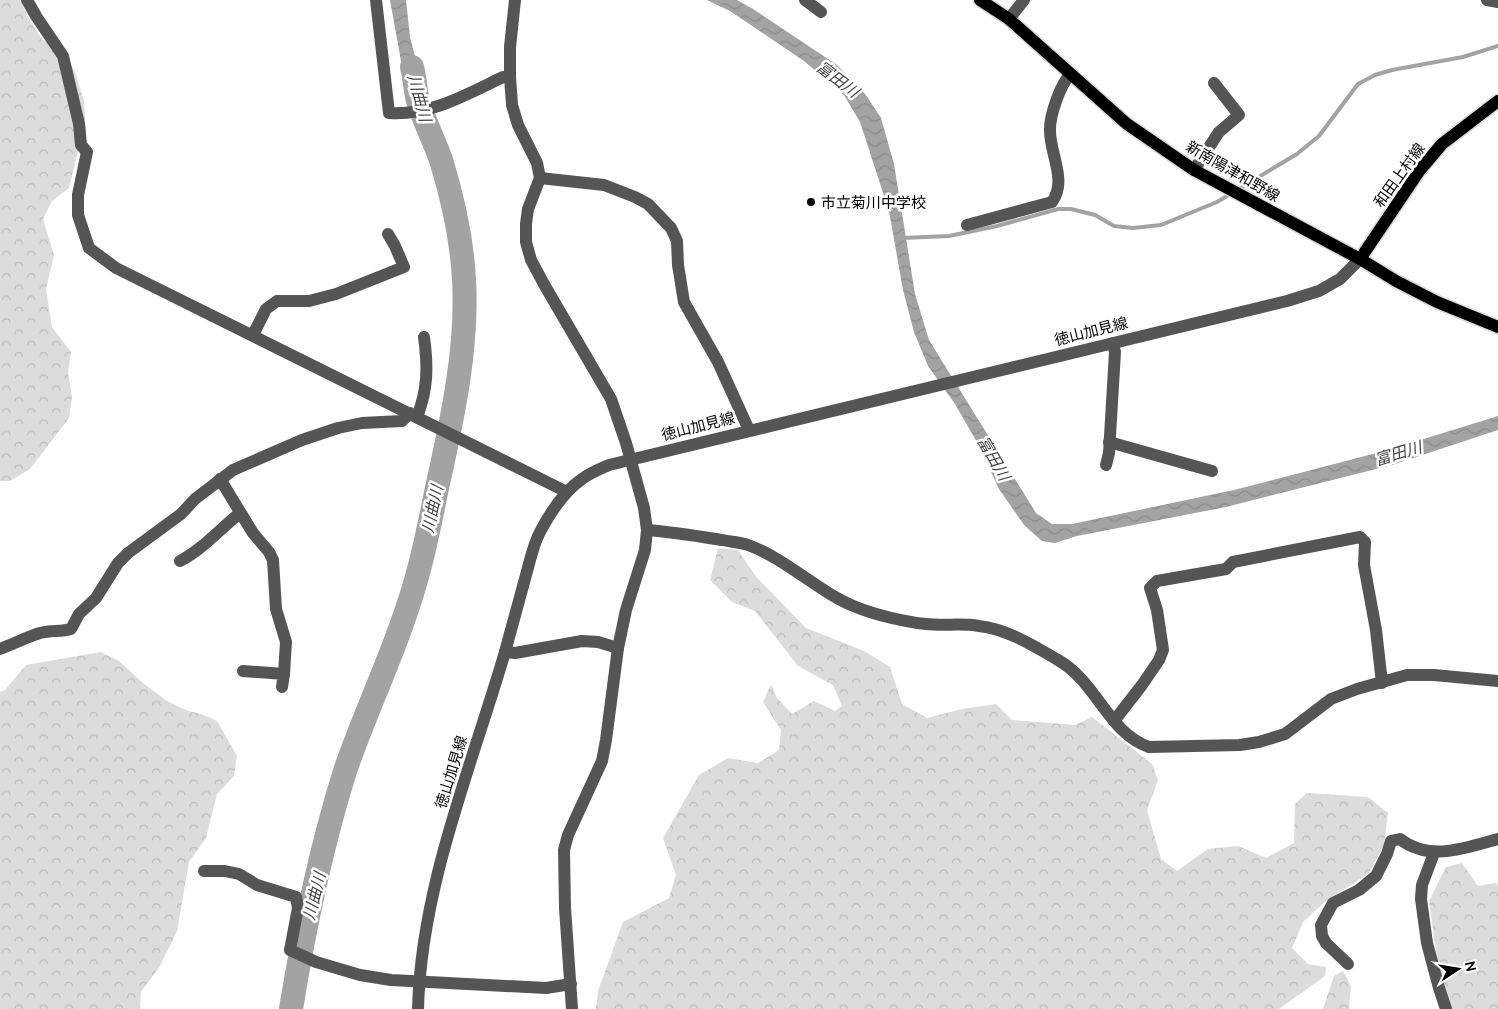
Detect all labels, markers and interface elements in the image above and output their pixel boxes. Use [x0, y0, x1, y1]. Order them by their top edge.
water label: 富田川 [813, 57, 864, 102]
water label: 川曲川 [405, 72, 435, 125]
street label: 新南陽津和野線 [1183, 137, 1283, 205]
street label: 和田上村線 [1370, 140, 1428, 210]
place label: 市立菊川中学校 [821, 194, 926, 211]
marker: 市立菊川中学校 [805, 196, 817, 208]
street label: 徳山加見線 [1053, 314, 1129, 348]
street label: 徳山加見線 [660, 409, 736, 443]
water label: 富田川 [974, 433, 1015, 485]
water label: 富田川 [1372, 437, 1425, 469]
water label: 川曲川 [418, 482, 446, 534]
street label: 徳山加見線 [432, 734, 470, 810]
water label: 川曲川 [299, 869, 329, 921]
north arrow [1433, 944, 1483, 994]
text: N [1462, 960, 1480, 973]

